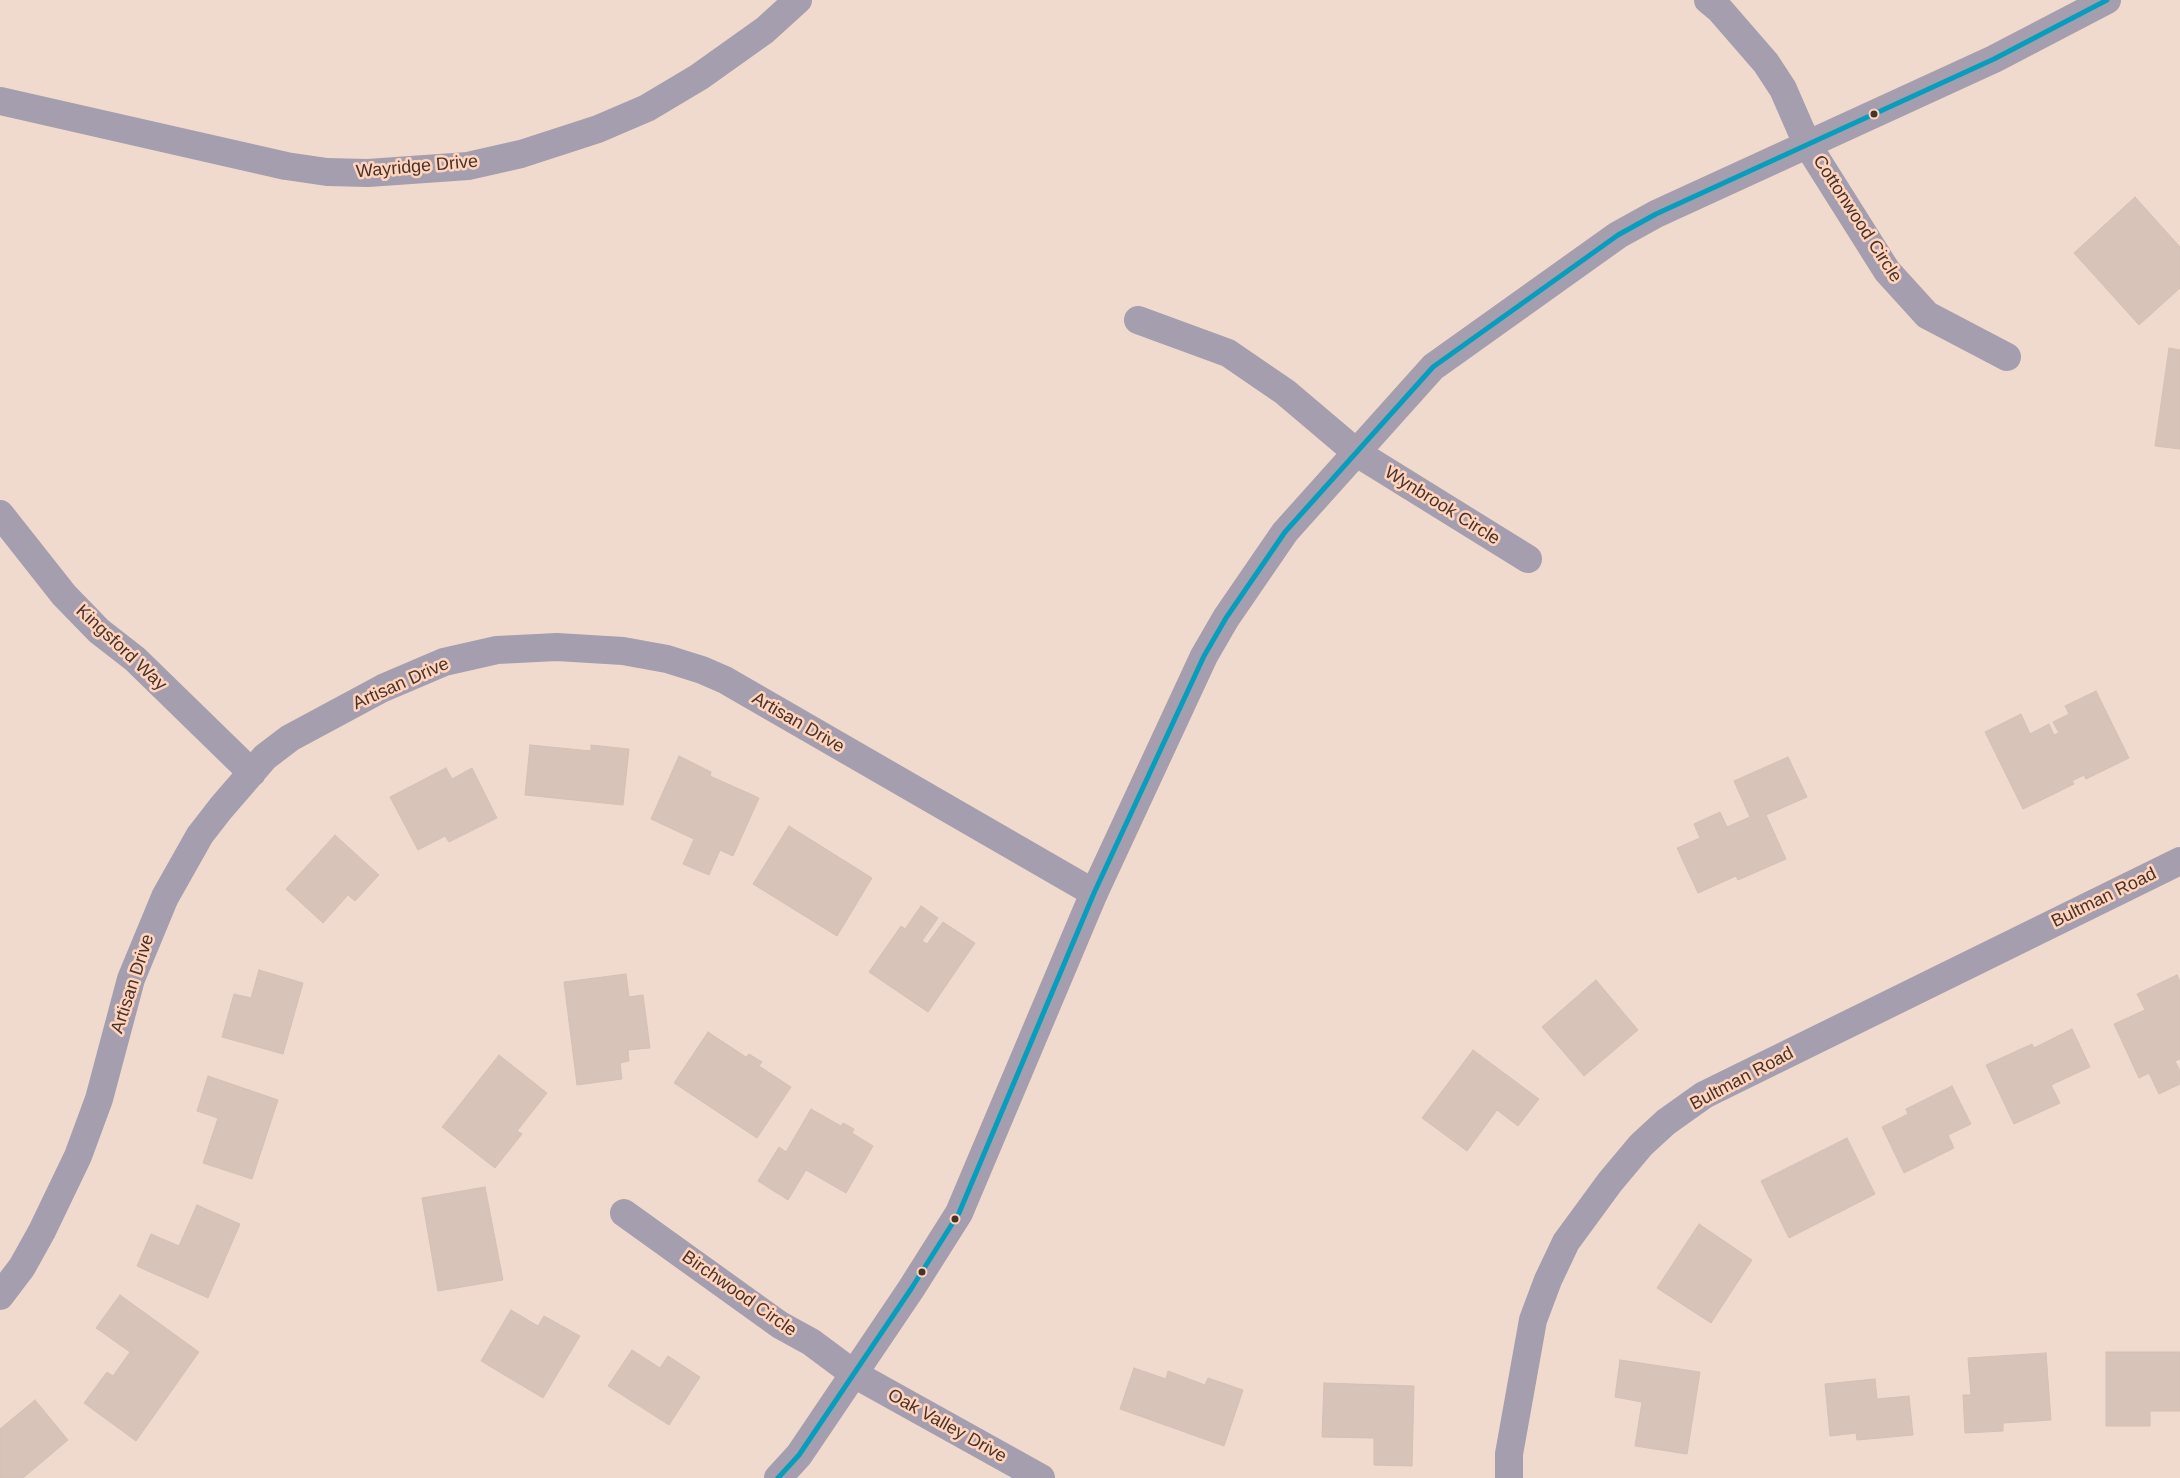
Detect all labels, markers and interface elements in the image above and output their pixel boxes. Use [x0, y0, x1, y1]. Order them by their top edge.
unlabelled marker [1869, 109, 1879, 119]
street label: Wayridge Drive [355, 151, 479, 183]
street label: Cottonwood Circle [1808, 151, 1906, 287]
street label: Wynbrook Circle [1380, 462, 1504, 550]
street label: Kingsford Way [71, 600, 171, 696]
street label: Artisan Drive [350, 653, 452, 715]
street label: Artisan Drive [748, 688, 848, 758]
street label: Bultman Road [2048, 863, 2160, 933]
street label: Artisan Drive [107, 932, 159, 1036]
street label: Bultman Road [1687, 1043, 1797, 1115]
unlabelled marker [950, 1214, 960, 1224]
street label: Birchwood Circle [677, 1246, 801, 1342]
unlabelled marker [917, 1267, 927, 1277]
street label: Oak Valley Drive [884, 1384, 1010, 1468]

